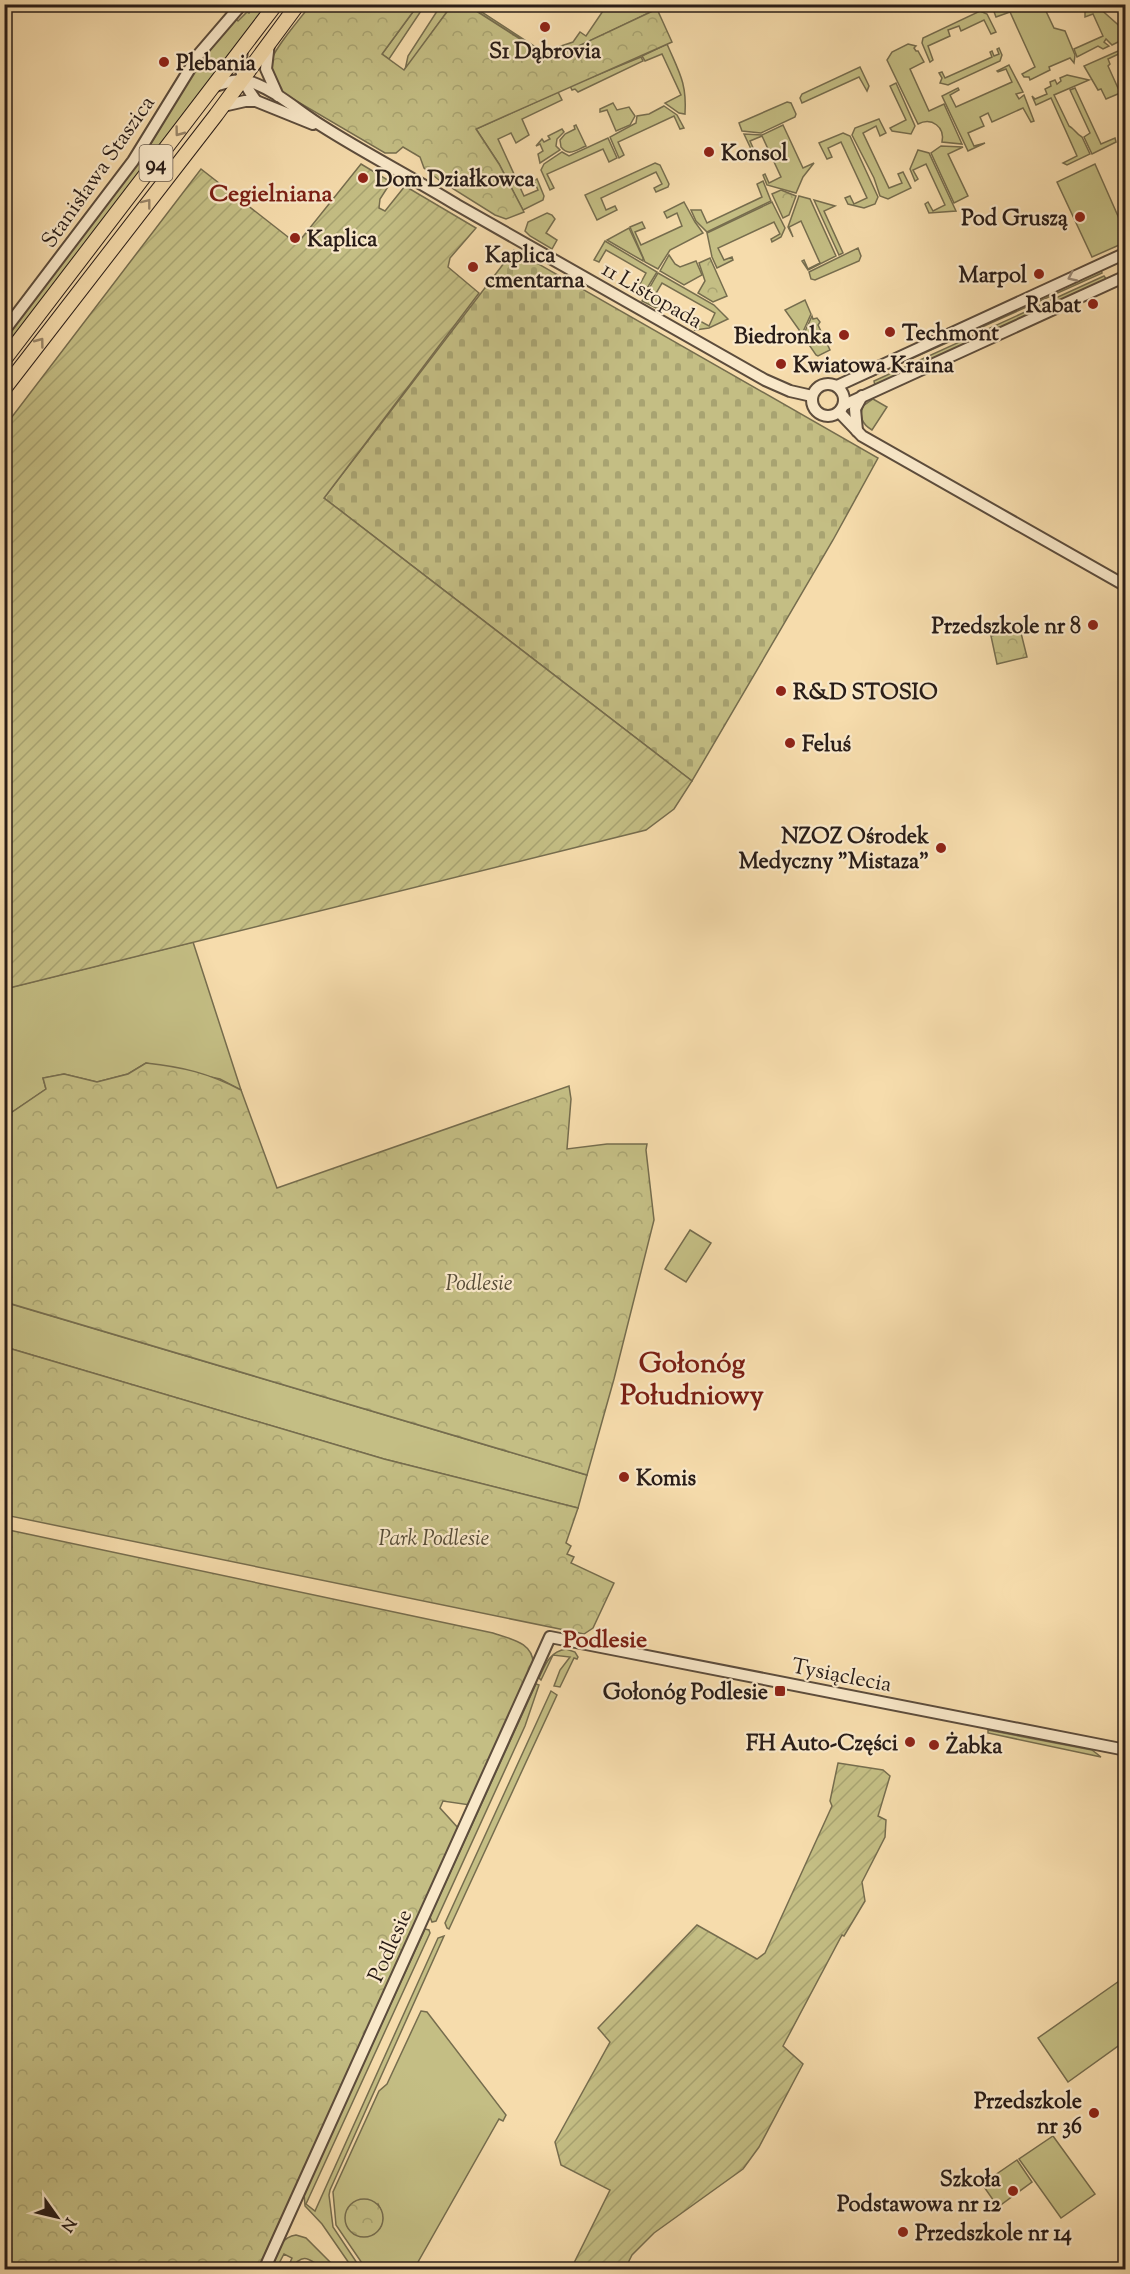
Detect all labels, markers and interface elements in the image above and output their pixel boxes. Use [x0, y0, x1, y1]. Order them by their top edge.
marker: S1 Dąbrovia [538, 20, 552, 34]
place label: S1 Dąbrovia [489, 37, 602, 69]
place label: Plebania [176, 49, 257, 81]
marker: Plebania [157, 55, 171, 69]
street label: Stanisława Staszica [35, 90, 164, 256]
one-way arrow [176, 126, 187, 137]
place label: Konsol [721, 139, 789, 171]
road number: 94 [140, 145, 172, 181]
marker: Konsol [702, 145, 716, 159]
place label: Dom Działkowca [375, 165, 536, 197]
marker: Dom Działkowca [356, 171, 370, 185]
district label: Cegielniana [209, 178, 334, 212]
one-way arrow [139, 199, 150, 210]
place label: Pod Gruszą [961, 204, 1069, 236]
marker: Pod Gruszą [1073, 210, 1087, 224]
place label: Kaplica [307, 225, 378, 257]
marker: Kaplica [288, 231, 302, 245]
place label: Kaplica cmentarna [485, 241, 586, 298]
street label: 11 Listopada [595, 255, 708, 338]
marker: Kaplica cmentarna [466, 260, 480, 274]
place label: Marpol [958, 261, 1028, 293]
marker: Marpol [1032, 267, 1046, 281]
one-way arrow [1068, 270, 1079, 282]
place label: Rabat [1026, 291, 1081, 323]
marker: Rabat [1086, 297, 1100, 311]
place label: Techmont [902, 319, 999, 351]
place label: Biedronka [734, 322, 833, 354]
marker: Techmont [883, 325, 897, 339]
marker: Biedronka [837, 328, 851, 342]
one-way arrow [33, 338, 44, 349]
place label: Kwiatowa Kraina [793, 351, 955, 383]
marker: Kwiatowa Kraina [774, 357, 788, 371]
place label: Przedszkole nr 8 [932, 612, 1081, 644]
marker: Przedszkole nr 8 [1086, 618, 1100, 632]
place label: R&D STOSIO [793, 678, 938, 710]
marker: R&D STOSIO [774, 684, 788, 698]
place label: Feluś [802, 730, 852, 762]
marker: Feluś [783, 736, 797, 750]
place label: NZOZ Ośrodek Medyczny "Mistaza" [739, 822, 929, 879]
marker: NZOZ Ośrodek Medyczny "Mistaza" [934, 841, 948, 855]
park label: Podlesie [445, 1269, 513, 1301]
district label: Gołonóg Południowy [620, 1345, 764, 1417]
place label: Komis [636, 1464, 696, 1496]
marker: Komis [617, 1470, 631, 1484]
park label: Park Podlesie [379, 1524, 490, 1556]
district label: Podlesie [563, 1624, 647, 1658]
street label: Tysiąclecia [789, 1652, 894, 1702]
place label: Gołonóg Podlesie [603, 1678, 768, 1710]
marker: Gołonóg Podlesie [773, 1684, 787, 1698]
place label: FH Auto-Części [746, 1729, 899, 1761]
place label: Żabka [946, 1731, 1003, 1764]
marker: FH Auto-Części [903, 1735, 917, 1749]
marker: Żabka [927, 1738, 941, 1752]
street label: Podlesie [361, 1904, 422, 1988]
place label: Przedszkole nr 36 [974, 2087, 1082, 2144]
marker: Przedszkole nr 36 [1087, 2106, 1101, 2120]
place label: Szkoła Podstawowa nr 12 [837, 2165, 1002, 2222]
marker: Szkoła Podstawowa nr 12 [1006, 2184, 1020, 2198]
north arrow [27, 2187, 87, 2247]
text: N [54, 2212, 80, 2236]
place label: Przedszkole nr 14 [915, 2219, 1072, 2251]
marker: Przedszkole nr 14 [896, 2225, 910, 2239]

